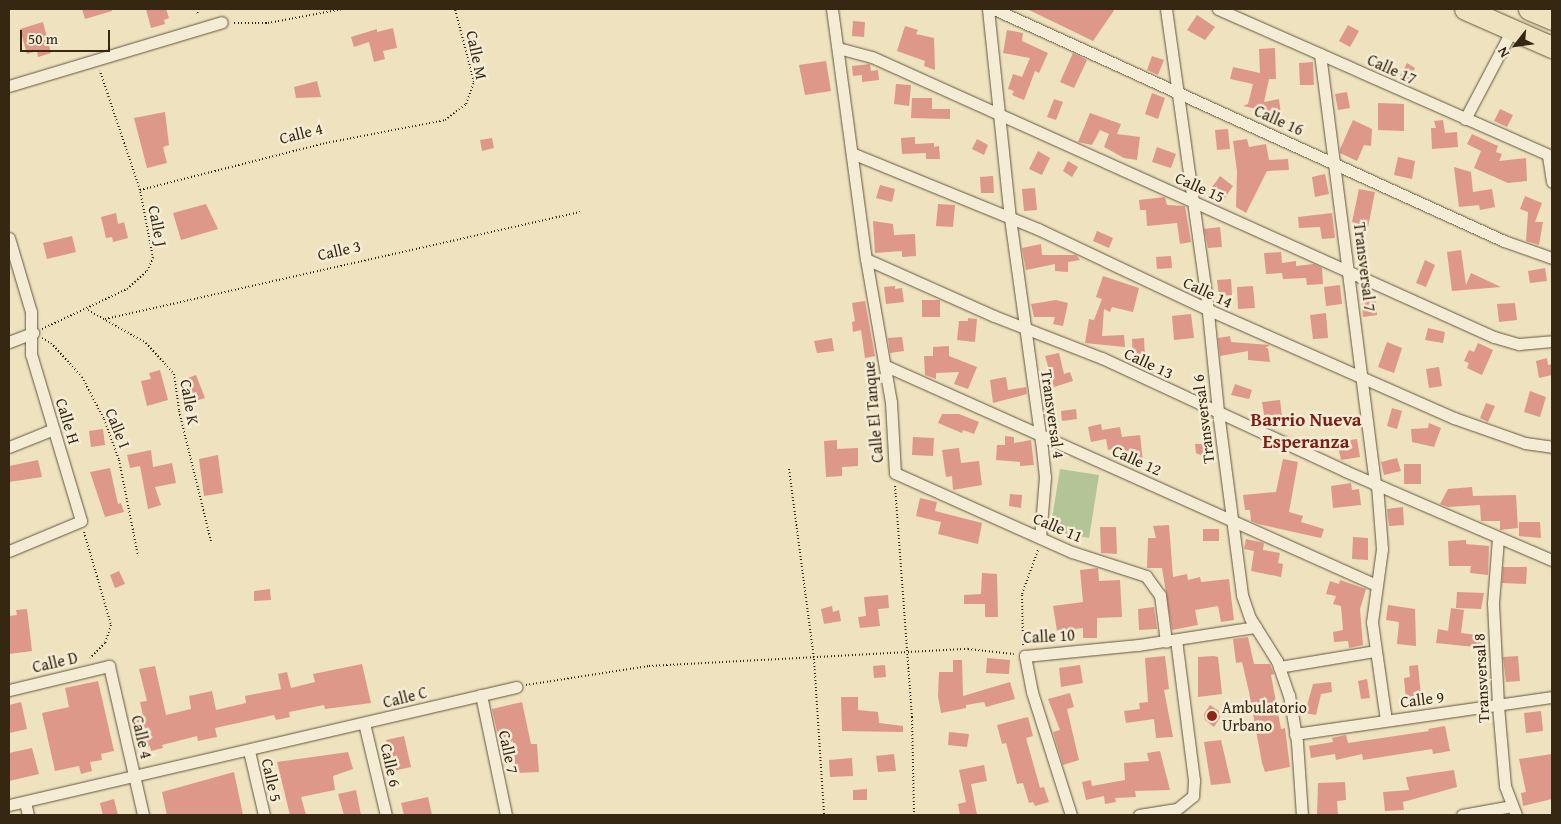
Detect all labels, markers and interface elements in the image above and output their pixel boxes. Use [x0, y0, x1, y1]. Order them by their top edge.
scale bar [22, 20, 112, 52]
north arrow [1491, 20, 1541, 70]
text: 50 m [28, 28, 58, 49]
street label: Calle M [462, 29, 492, 81]
text: N [1492, 43, 1514, 62]
street label: Calle 17 [1364, 50, 1420, 88]
street label: Calle 16 [1251, 101, 1307, 139]
street label: Calle 4 [277, 118, 325, 148]
street label: Calle 15 [1172, 168, 1228, 206]
street label: Calle J [145, 204, 171, 248]
street label: Transversal 7 [1350, 221, 1380, 313]
street label: Calle 3 [315, 236, 363, 264]
street label: Calle 14 [1181, 272, 1235, 312]
street label: Calle 13 [1122, 343, 1176, 383]
street label: Calle El Tanque [859, 360, 887, 464]
street label: Transversal 4 [1037, 368, 1069, 460]
street label: Transversal 6 [1188, 373, 1218, 465]
street label: Calle K [177, 378, 203, 426]
street label: Calle H [52, 396, 84, 446]
street label: Calle I [101, 405, 135, 451]
district label: Barrio Nueva Esperanza [1250, 409, 1362, 453]
street label: Calle 12 [1109, 441, 1165, 479]
street label: Calle 11 [1030, 508, 1086, 546]
street label: Calle 10 [1023, 625, 1075, 647]
street label: Transversal 8 [1469, 633, 1493, 723]
street label: Calle D [30, 647, 80, 677]
street label: Calle C [381, 682, 429, 712]
street label: Calle 9 [1399, 687, 1445, 711]
place label: Ambulatorio Urbano [1222, 697, 1307, 735]
marker: Ambulatorio Urbano [1206, 710, 1218, 722]
street label: Calle 4 [128, 713, 156, 761]
street label: Calle 7 [495, 728, 523, 776]
street label: Calle 6 [377, 741, 405, 789]
street label: Calle 5 [258, 756, 286, 804]

